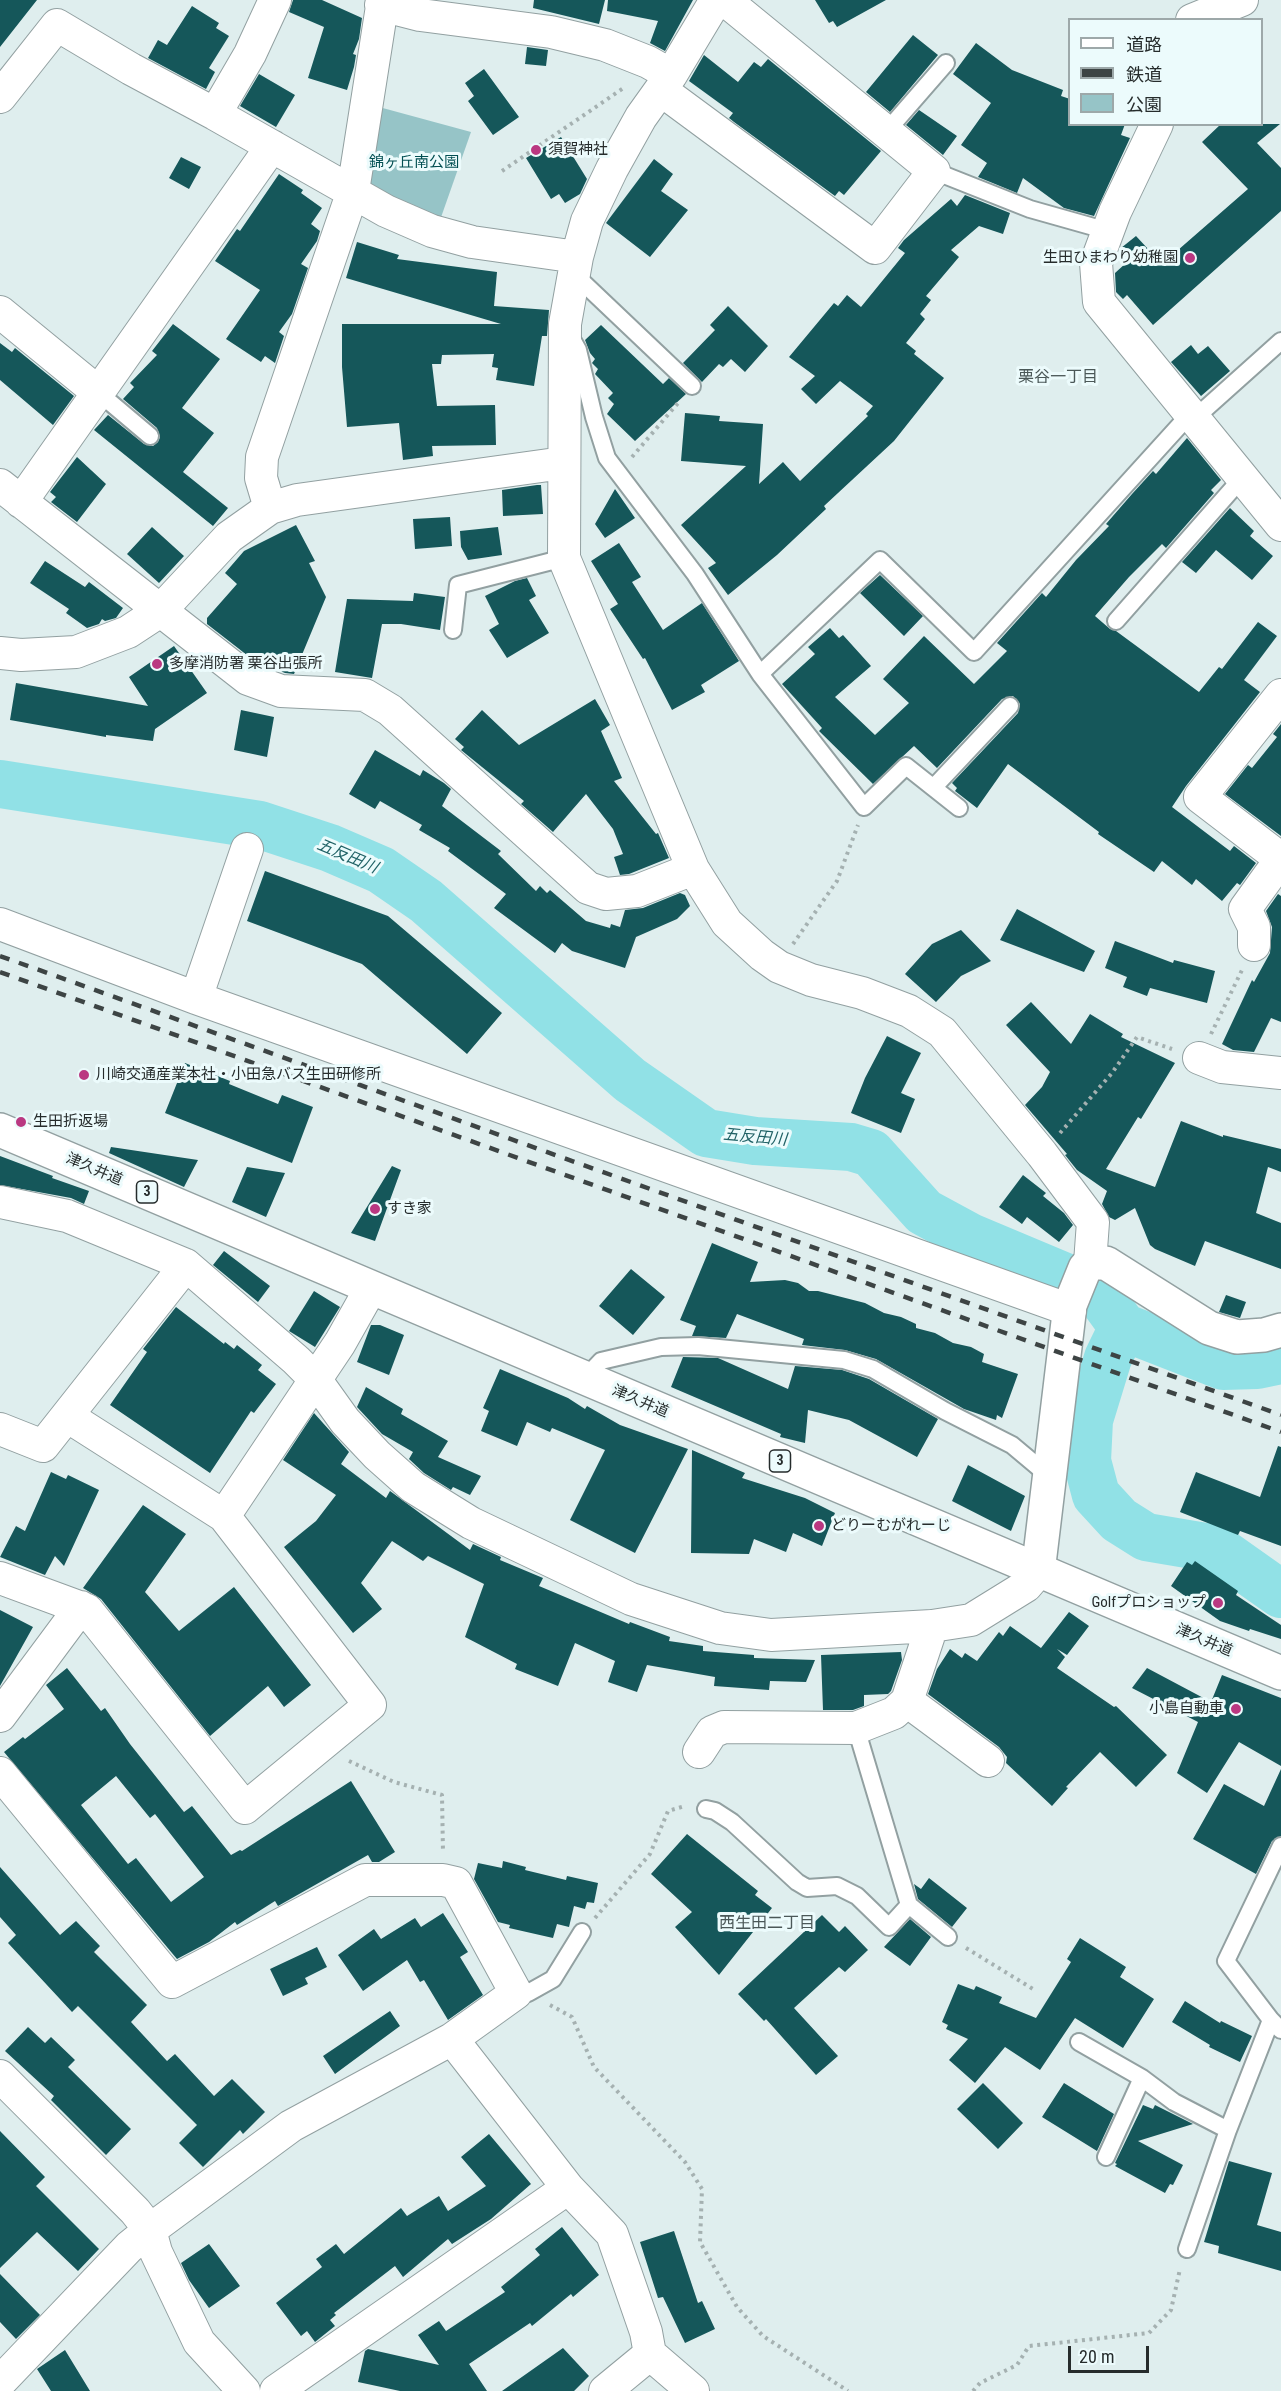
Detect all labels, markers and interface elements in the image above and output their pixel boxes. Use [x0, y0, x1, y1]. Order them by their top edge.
legend [1068, 18, 1263, 126]
text: 道路 [1126, 34, 1162, 55]
text: 鉄道 [1126, 64, 1162, 85]
text: 公園 [1126, 94, 1162, 115]
place label: 須賀神社 [548, 141, 608, 159]
marker: 須賀神社 [529, 143, 543, 157]
park label: 錦ヶ丘南公園 [369, 154, 459, 172]
place label: 生田ひまわり幼稚園 [1043, 249, 1178, 267]
marker: 生田ひまわり幼稚園 [1183, 251, 1197, 265]
district label: 栗谷一丁目 [1018, 368, 1098, 388]
place label: 多摩消防署 栗谷出張所 [169, 655, 322, 673]
marker: 多摩消防署 栗谷出張所 [150, 657, 164, 671]
water label: 五反田川 [314, 836, 380, 878]
place label: 川崎交通産業本社・小田急バス生田研修所 [96, 1066, 381, 1084]
marker: 川崎交通産業本社・小田急バス生田研修所 [77, 1068, 91, 1082]
place label: 生田折返場 [33, 1113, 108, 1131]
marker: 生田折返場 [14, 1115, 28, 1129]
water label: 五反田川 [722, 1126, 788, 1150]
street label: 津久井道 [63, 1150, 125, 1190]
road number: 3 [136, 1181, 158, 1203]
place label: すき家 [387, 1200, 432, 1218]
marker: すき家 [368, 1202, 382, 1216]
street label: 津久井道 [609, 1382, 671, 1422]
road number: 3 [770, 1450, 790, 1472]
place label: どりーむがれーじ [831, 1517, 951, 1535]
marker: どりーむがれーじ [812, 1519, 826, 1533]
place label: Golfプロショップ [1091, 1594, 1206, 1612]
marker: Golfプロショップ [1211, 1596, 1225, 1610]
street label: 津久井道 [1173, 1621, 1235, 1661]
place label: 小島自動車 [1149, 1700, 1224, 1718]
marker: 小島自動車 [1229, 1702, 1243, 1716]
district label: 西生田二丁目 [719, 1914, 815, 1934]
scale bar [1071, 2334, 1152, 2372]
text: 20 m [1079, 2346, 1114, 2367]

